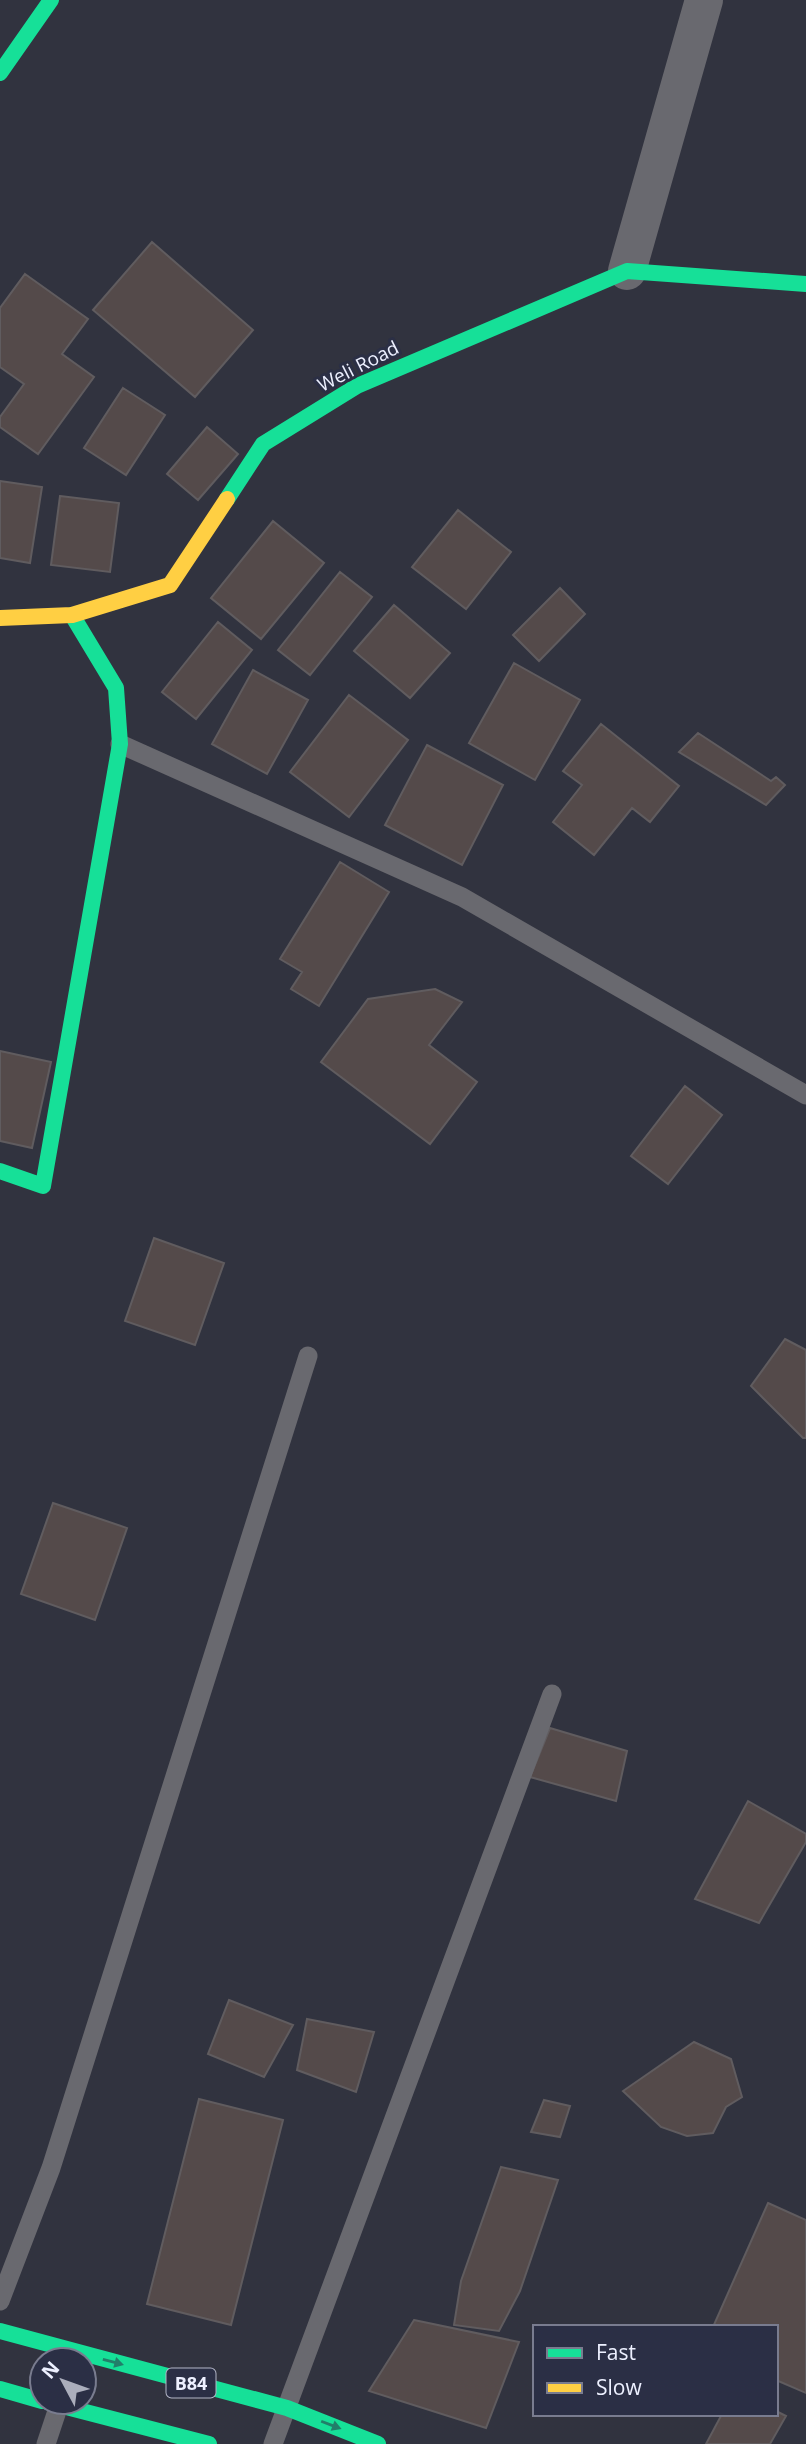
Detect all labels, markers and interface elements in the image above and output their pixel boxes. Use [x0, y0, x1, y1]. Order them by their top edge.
street label: Weli Road [313, 334, 403, 398]
legend [533, 2325, 778, 2416]
text: Fast [596, 2338, 636, 2366]
north arrow [28, 2346, 98, 2416]
text: N [35, 2355, 65, 2384]
one-way arrow [103, 2358, 124, 2368]
road number: B84 [166, 2368, 216, 2398]
text: Slow [596, 2373, 642, 2401]
one-way arrow [321, 2420, 342, 2431]

